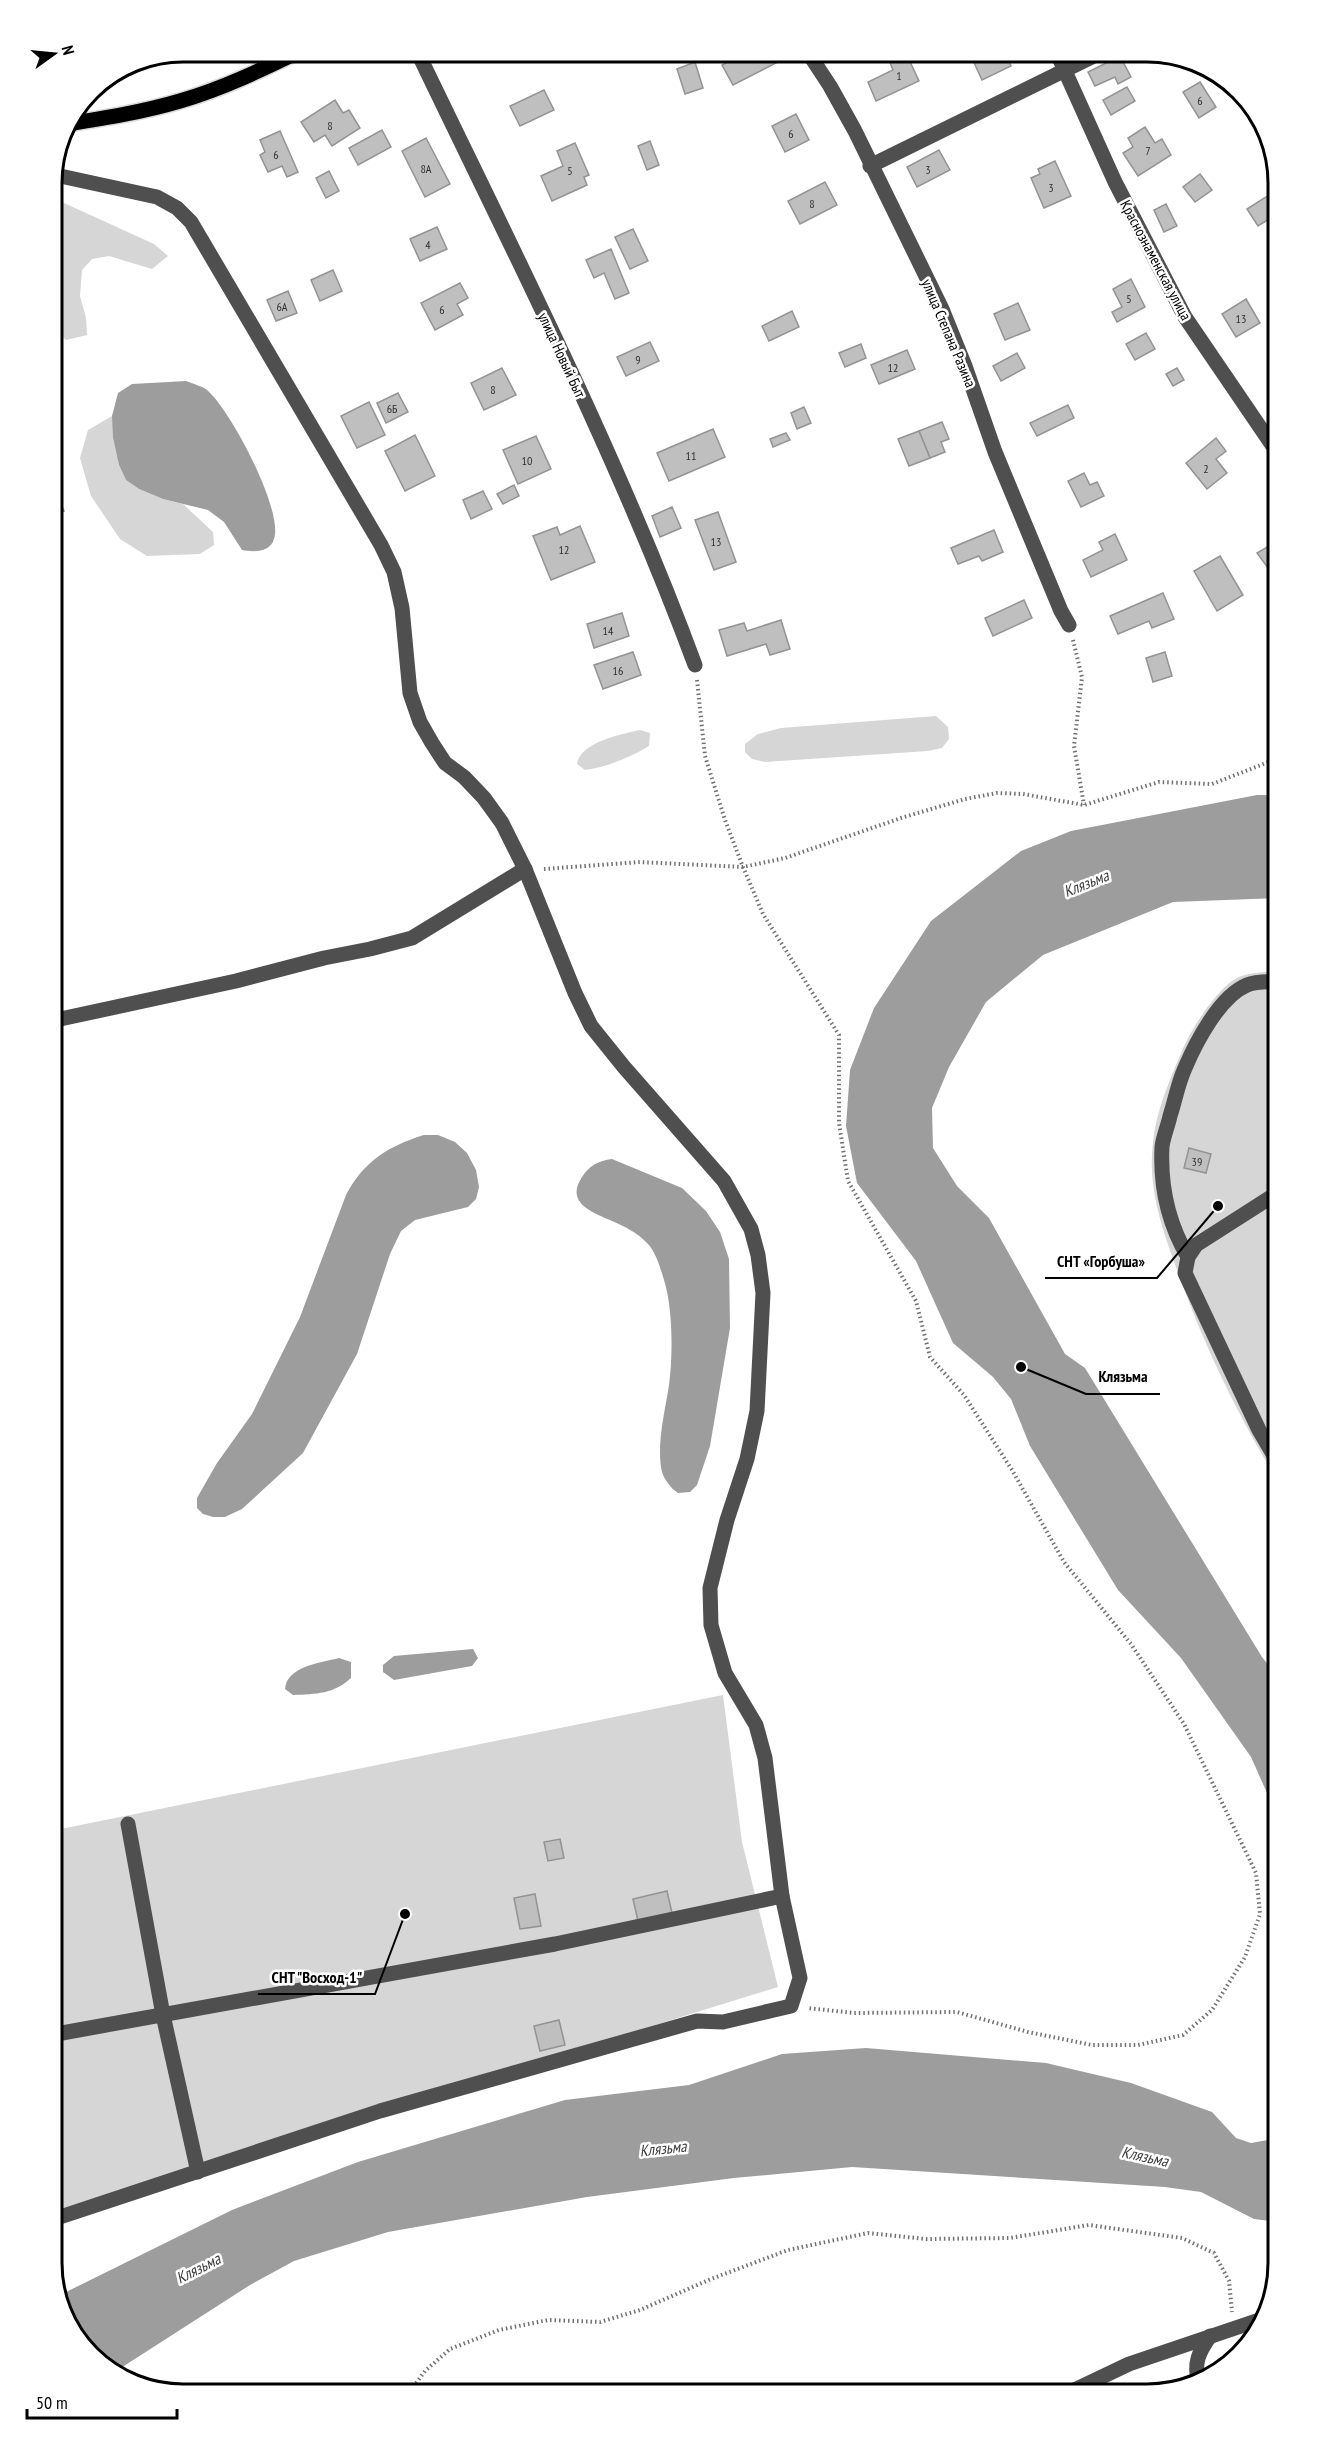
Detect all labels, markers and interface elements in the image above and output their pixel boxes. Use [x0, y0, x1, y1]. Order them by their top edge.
north arrow [24, 24, 84, 84]
text: N [58, 43, 79, 57]
house number: 1 [896, 68, 902, 83]
house number: 6 [1197, 93, 1203, 108]
house number: 8 [327, 118, 333, 133]
house number: 6 [788, 126, 794, 141]
house number: 7 [1145, 143, 1151, 158]
house number: 6 [273, 147, 279, 162]
house number: 8А [420, 161, 432, 176]
house number: 3 [925, 162, 931, 177]
house number: 5 [567, 163, 573, 178]
house number: 3 [1048, 180, 1054, 195]
house number: 8 [809, 196, 815, 211]
street label: Краснознаменская улица [1116, 197, 1196, 323]
house number: 4 [425, 237, 431, 252]
street label: улица Степана Разина [918, 276, 980, 390]
house number: 5 [1126, 291, 1132, 306]
house number: 6А [276, 299, 288, 314]
house number: 6 [439, 302, 445, 317]
street label: улица Новый Быт [534, 309, 590, 401]
house number: 13 [1236, 311, 1246, 326]
house number: 9 [635, 352, 641, 367]
house number: 12 [888, 360, 898, 375]
house number: 8 [490, 382, 496, 397]
house number: 6Б [387, 401, 397, 416]
house number: 11 [686, 448, 696, 463]
house number: 10 [522, 453, 532, 468]
house number: 2 [1203, 461, 1209, 476]
house number: 13 [711, 534, 721, 549]
house number: 12 [559, 542, 569, 557]
house number: 14 [603, 623, 614, 638]
house number: 16 [613, 663, 623, 678]
water label: Клязьма [1061, 864, 1113, 901]
house number: 39 [1192, 1154, 1202, 1169]
callout: СНТ «Горбуша» [1045, 1244, 1157, 1278]
text: СНТ «Горбуша» [1057, 1251, 1145, 1271]
callout: Клязьма [1086, 1360, 1160, 1394]
text: Клязьма [1098, 1366, 1148, 1386]
callout: СНТ "Восход-1" [258, 1960, 375, 1994]
text: СНТ "Восход-1" [272, 1967, 362, 1987]
water label: Клязьма [639, 2135, 689, 2160]
water label: Клязьма [1120, 2141, 1172, 2171]
water label: Клязьма [173, 2248, 225, 2288]
scale bar [27, 2382, 177, 2420]
text: 50 m [36, 2391, 68, 2414]

